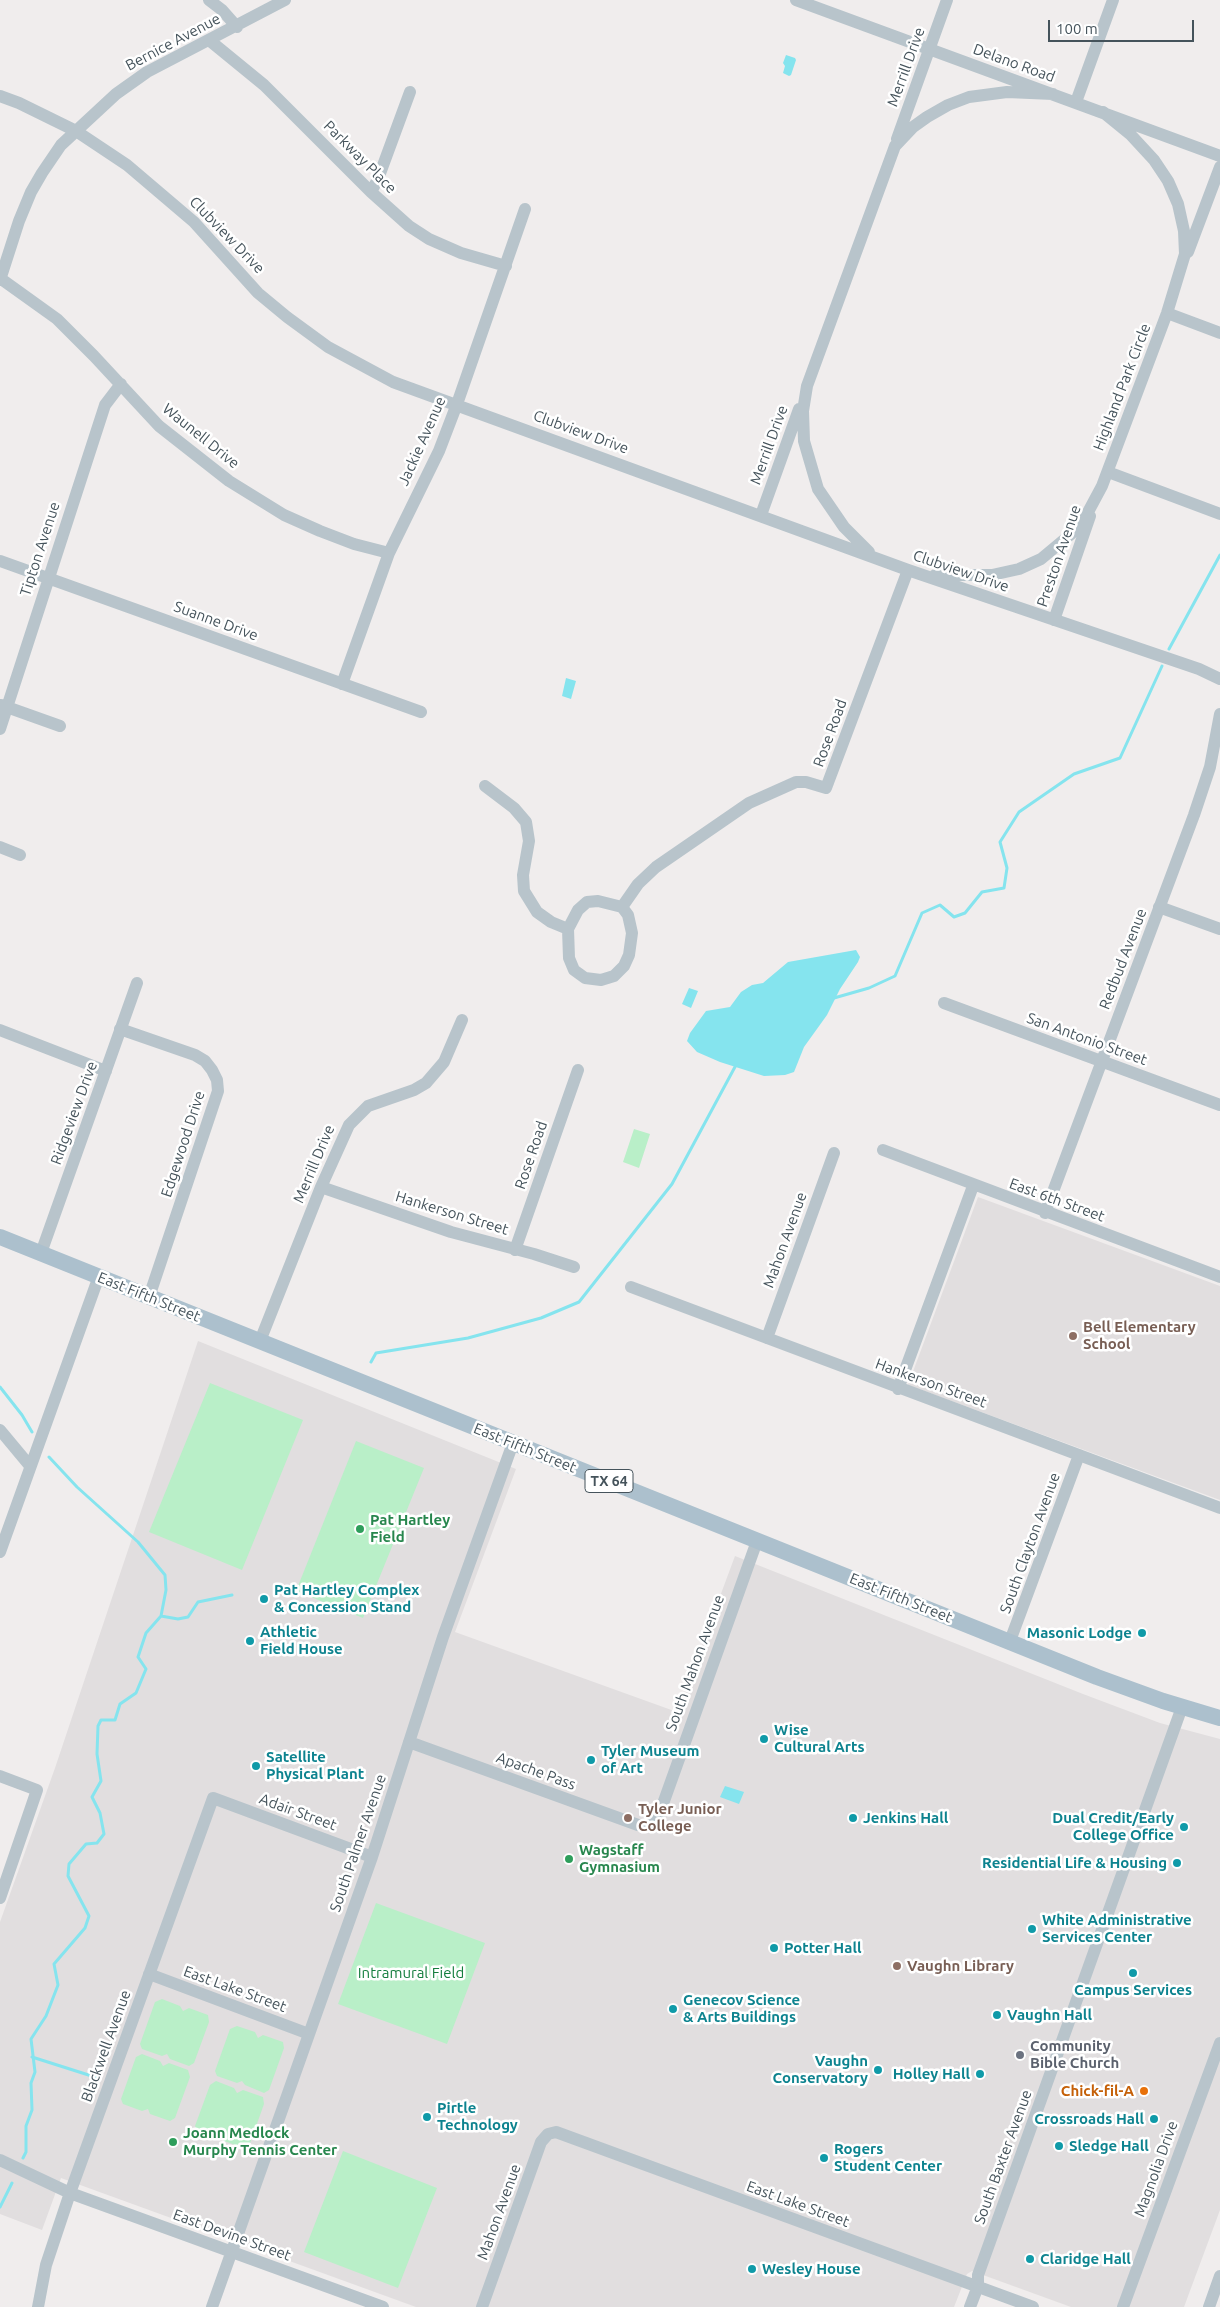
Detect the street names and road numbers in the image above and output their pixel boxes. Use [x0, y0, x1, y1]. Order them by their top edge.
street label: Bernice Avenue [122, 9, 224, 75]
street label: Merrill Drive [883, 25, 929, 109]
street label: Delano Road [971, 40, 1057, 86]
street label: Parkway Place [320, 117, 400, 197]
street label: Clubview Drive [186, 193, 268, 277]
street label: Highland Park Circle [1089, 321, 1155, 453]
street label: Jackie Avenue [394, 394, 450, 488]
street label: Waunell Drive [159, 400, 243, 472]
street label: Merrill Drive [746, 403, 792, 487]
street label: Clubview Drive [531, 406, 631, 458]
street label: Tipton Avenue [16, 499, 64, 599]
street label: Preston Avenue [1033, 503, 1085, 609]
street label: Clubview Drive [911, 546, 1011, 596]
street label: Suanne Drive [171, 597, 261, 645]
street label: Rose Road [809, 697, 851, 769]
street label: Redbud Avenue [1096, 906, 1150, 1012]
street label: San Antonio Street [1024, 1009, 1150, 1069]
street label: Ridgeview Drive [47, 1059, 101, 1167]
street label: Edgewood Drive [157, 1089, 209, 1199]
street label: Rose Road [511, 1119, 551, 1191]
street label: Merrill Drive [289, 1122, 339, 1206]
street label: East 6th Street [1007, 1174, 1107, 1226]
street label: Hankerson Street [393, 1187, 511, 1239]
street label: Mahon Avenue [759, 1190, 811, 1290]
street label: East Fifth Street [95, 1268, 203, 1326]
street label: Hankerson Street [873, 1355, 989, 1411]
street label: East Fifth Street [471, 1419, 579, 1477]
road number: TX 64 [585, 1470, 633, 1492]
street label: South Clayton Avenue [996, 1470, 1064, 1616]
street label: East Fifth Street [847, 1569, 955, 1627]
street label: South Mahon Avenue [662, 1592, 728, 1734]
street label: Apache Pass [494, 1748, 578, 1794]
street label: South Palmer Avenue [326, 1772, 390, 1914]
street label: Adair Street [257, 1790, 339, 1834]
street label: East Lake Street [181, 1962, 289, 2016]
street label: Blackwell Avenue [77, 1988, 135, 2104]
street label: South Baxter Avenue [970, 2087, 1036, 2227]
street label: Magnolia Drive [1130, 2119, 1182, 2219]
street label: Mahon Avenue [473, 2162, 525, 2262]
street label: East Lake Street [744, 2177, 852, 2231]
street label: East Devine Street [171, 2205, 293, 2265]

